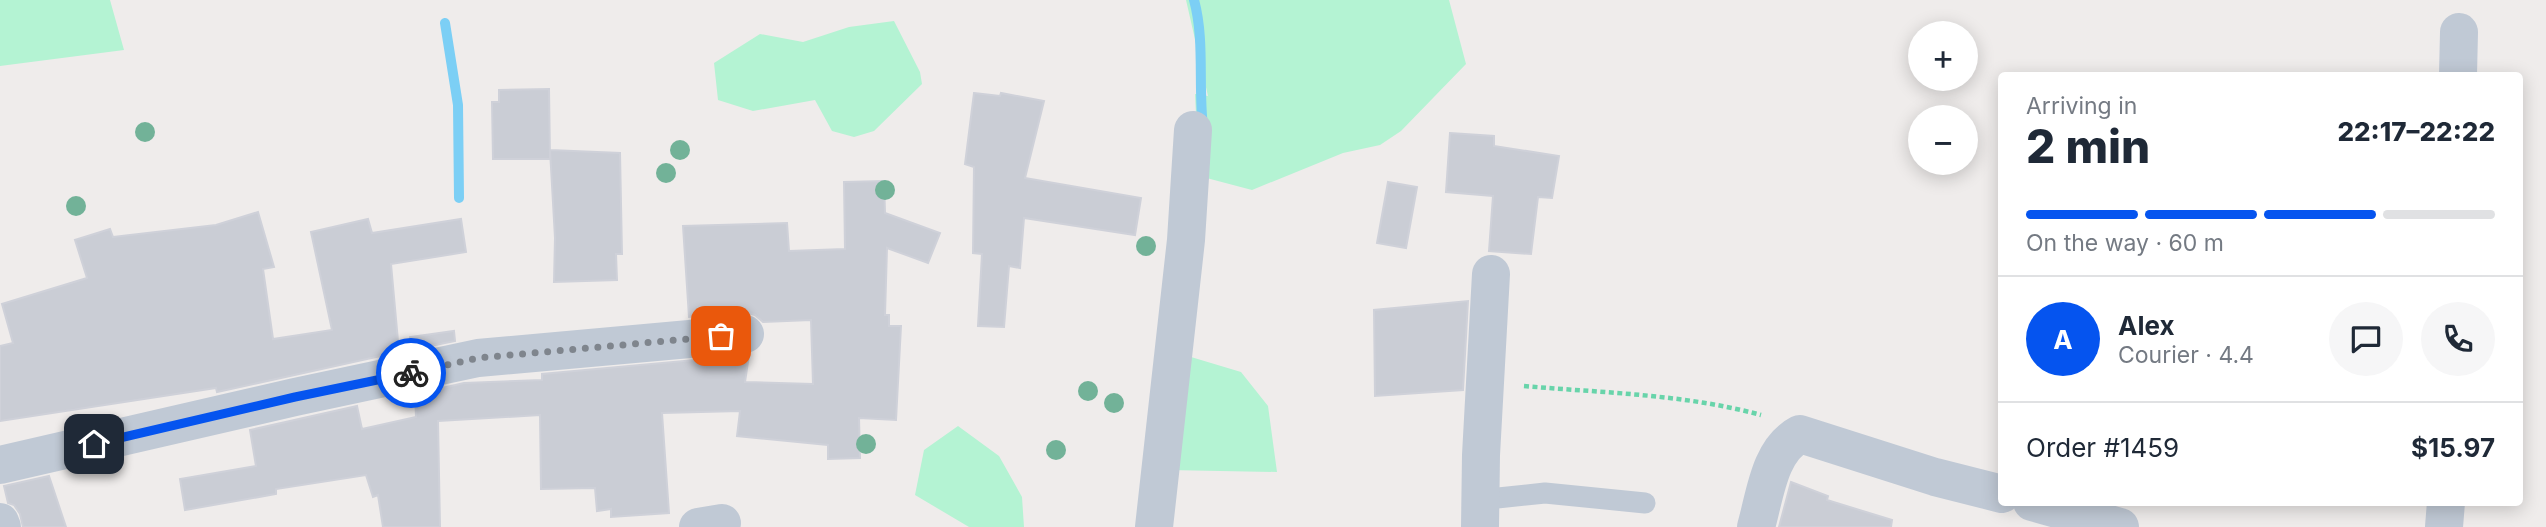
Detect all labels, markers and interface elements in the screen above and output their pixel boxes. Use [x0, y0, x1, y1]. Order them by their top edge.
map controls [1908, 21, 1978, 175]
button: + [1908, 21, 1978, 91]
text: Arriving in [2026, 92, 2137, 120]
button: − [1908, 105, 1978, 175]
text: 22:17–22:22 [2337, 116, 2495, 147]
text: 2 min [2026, 118, 2150, 174]
text: On the way · 60 m [2026, 229, 2224, 257]
button: chat [2329, 302, 2403, 376]
button: phone [2421, 302, 2495, 376]
pin [691, 306, 751, 366]
text: Alex [2118, 310, 2175, 341]
icon: bag [702, 317, 740, 355]
text: A [2053, 324, 2073, 355]
courier [376, 338, 446, 408]
text: Courier · 4.4 [2118, 341, 2254, 369]
icon: bike [392, 354, 430, 392]
pin [64, 414, 124, 474]
icon: home [75, 425, 113, 463]
text: Order #1459 [2026, 432, 2179, 463]
text: $15.97 [2411, 432, 2495, 463]

